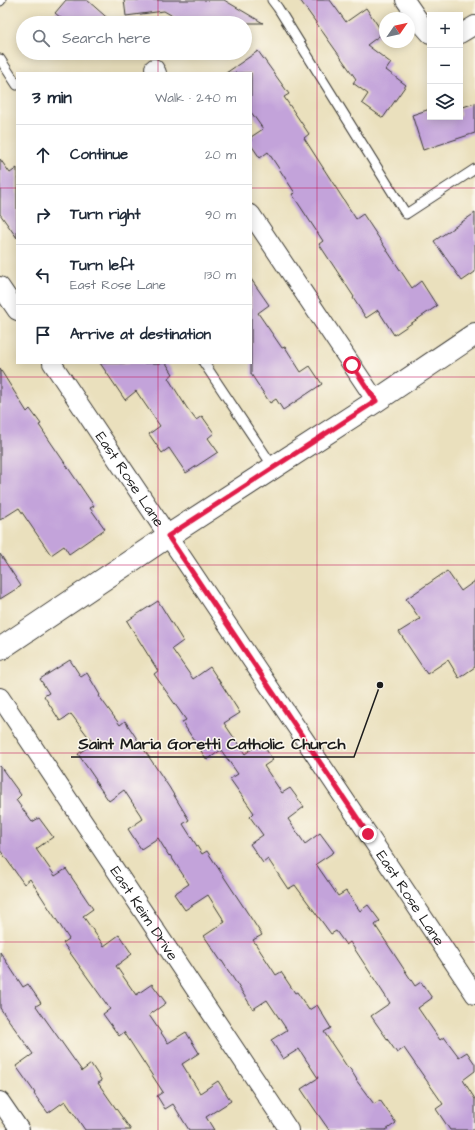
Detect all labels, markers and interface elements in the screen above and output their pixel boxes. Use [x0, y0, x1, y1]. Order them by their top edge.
north arrow [379, 12, 415, 48]
map controls [427, 12, 463, 120]
button: + [427, 12, 463, 48]
search box [16, 16, 252, 60]
icon: search [30, 27, 52, 49]
text: Search here [62, 28, 151, 49]
button: − [427, 48, 463, 84]
button: layers [427, 84, 463, 120]
text: 3 min [32, 86, 72, 110]
text: Walk · 240 m [155, 89, 236, 107]
icon: ahead [32, 144, 54, 166]
text: Continue [70, 144, 128, 165]
text: 20 m [205, 146, 236, 164]
icon: right [32, 204, 54, 226]
text: Turn right [70, 204, 141, 225]
text: 90 m [205, 206, 236, 224]
text: Turn left [70, 255, 134, 276]
icon: left [32, 264, 54, 286]
text: 130 m [204, 266, 236, 284]
text: East Rose Lane [70, 276, 166, 294]
icon: arrive [32, 324, 54, 346]
text: Arrive at destination [70, 324, 211, 345]
route start [343, 356, 361, 374]
street label: East Rose Lane [90, 427, 170, 531]
callout: Saint Maria Goretti Catholic Church [71, 729, 354, 757]
text: Saint Maria Goretti Catholic Church [78, 733, 346, 755]
route end [359, 825, 377, 843]
street label: East Rose Lane [371, 846, 450, 950]
street label: East Keim Drive [105, 862, 183, 965]

